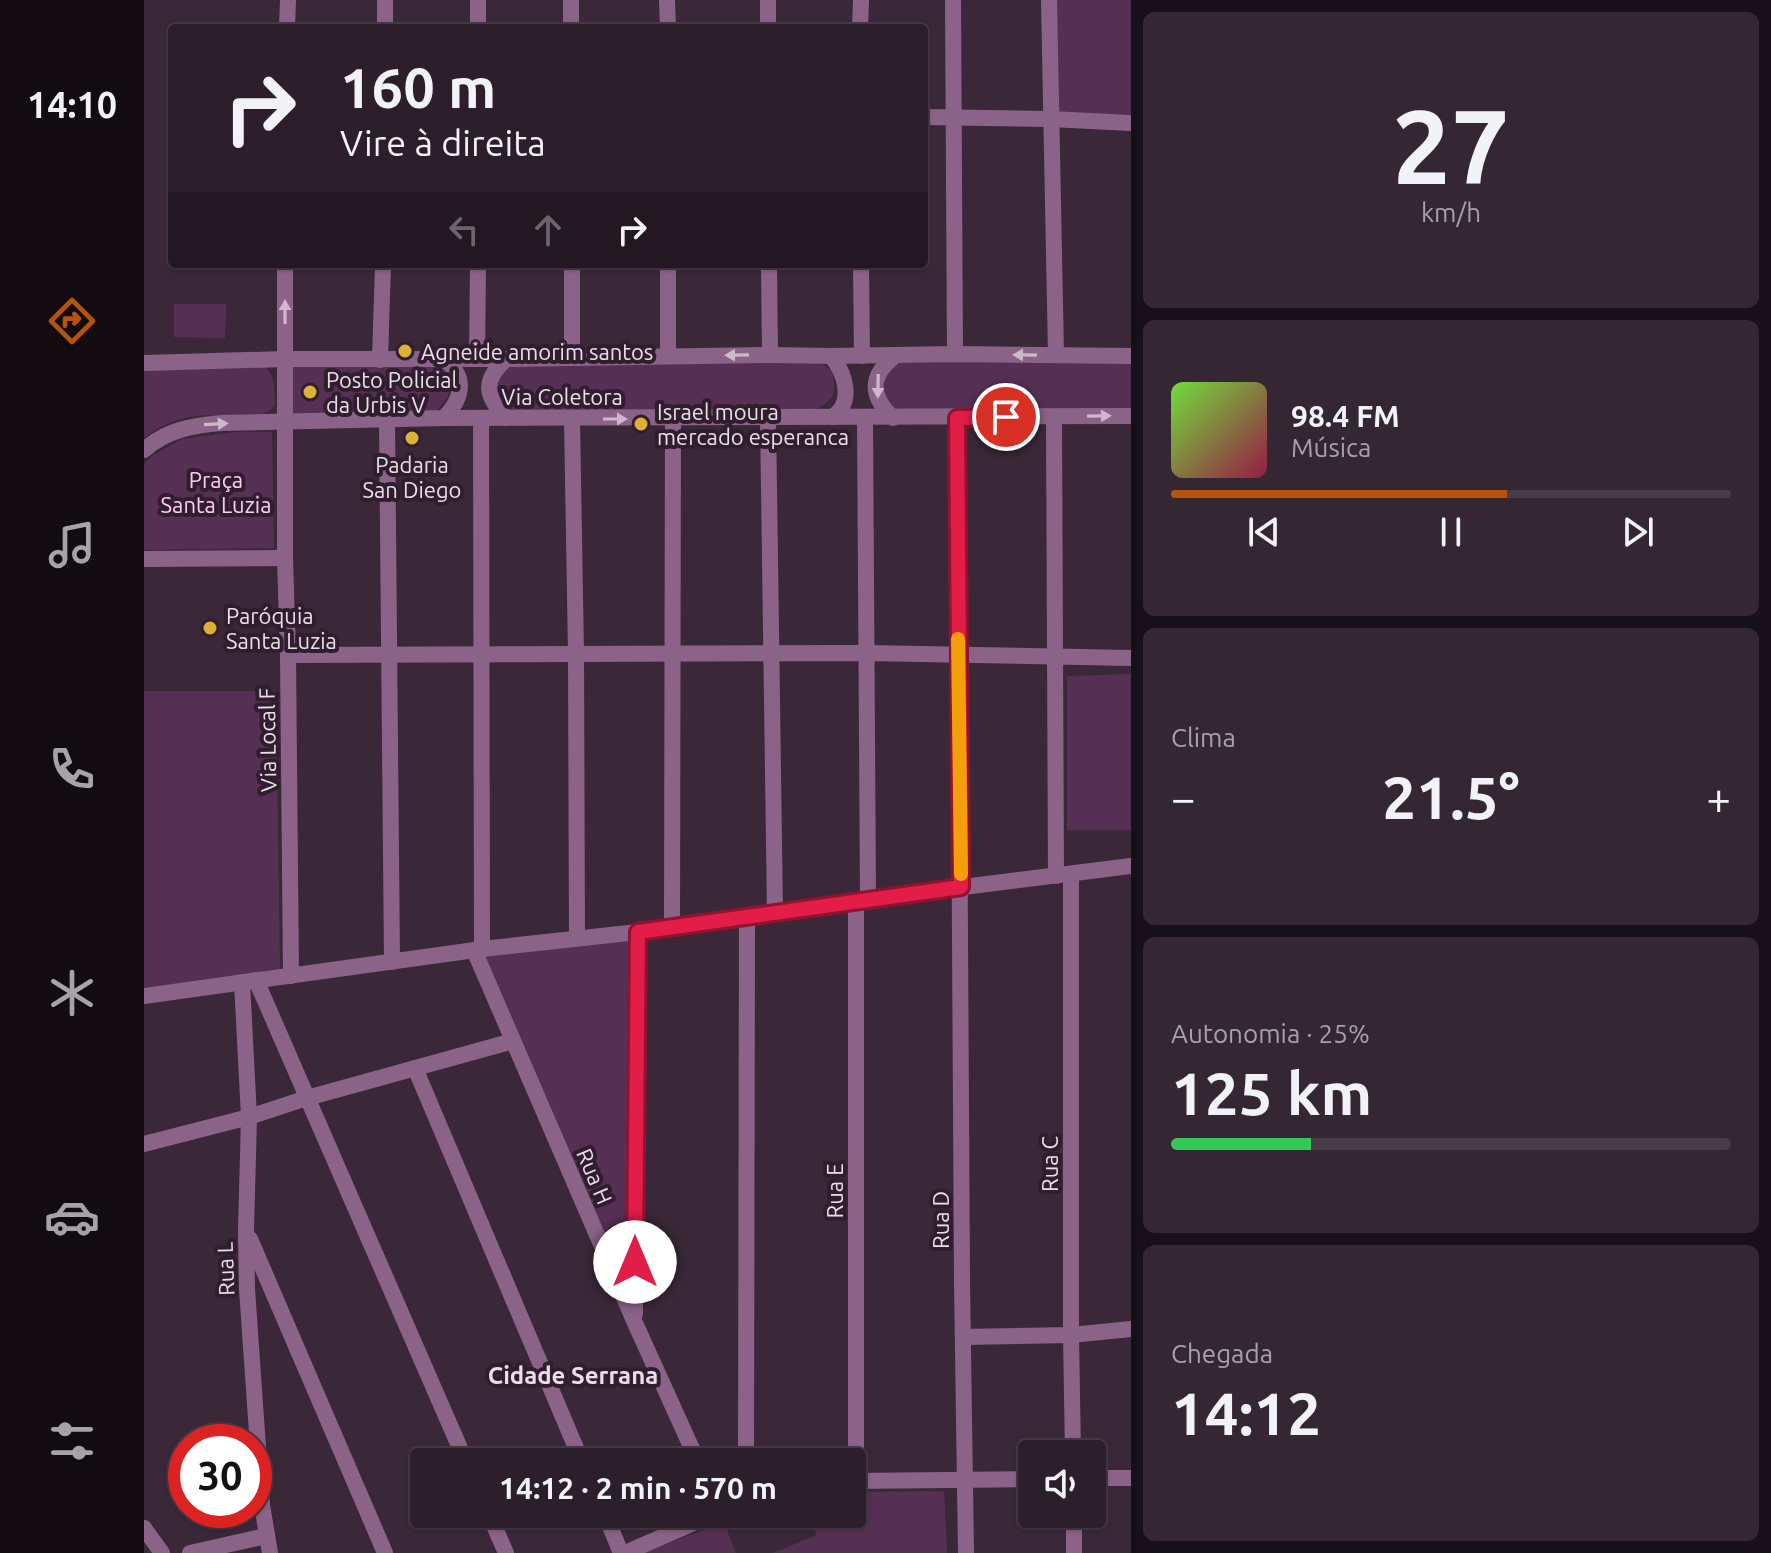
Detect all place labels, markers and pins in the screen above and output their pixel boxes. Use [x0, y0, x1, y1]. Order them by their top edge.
place label: Agneide amorim santos [421, 339, 653, 364]
marker: Agneide amorim santos [396, 342, 414, 360]
place label: Posto Policial da Urbis V [326, 367, 458, 417]
marker: Posto Policial da Urbis V [301, 383, 319, 401]
pin [972, 383, 1040, 451]
place label: Israel moura mercado esperanca [657, 399, 849, 449]
marker: Israel moura mercado esperanca [632, 415, 650, 433]
marker: Padaria San Diego [403, 429, 421, 447]
place label: Padaria San Diego [362, 452, 462, 502]
place label: Paróquia Santa Luzia [226, 603, 337, 653]
marker: Paróquia Santa Luzia [201, 619, 219, 637]

